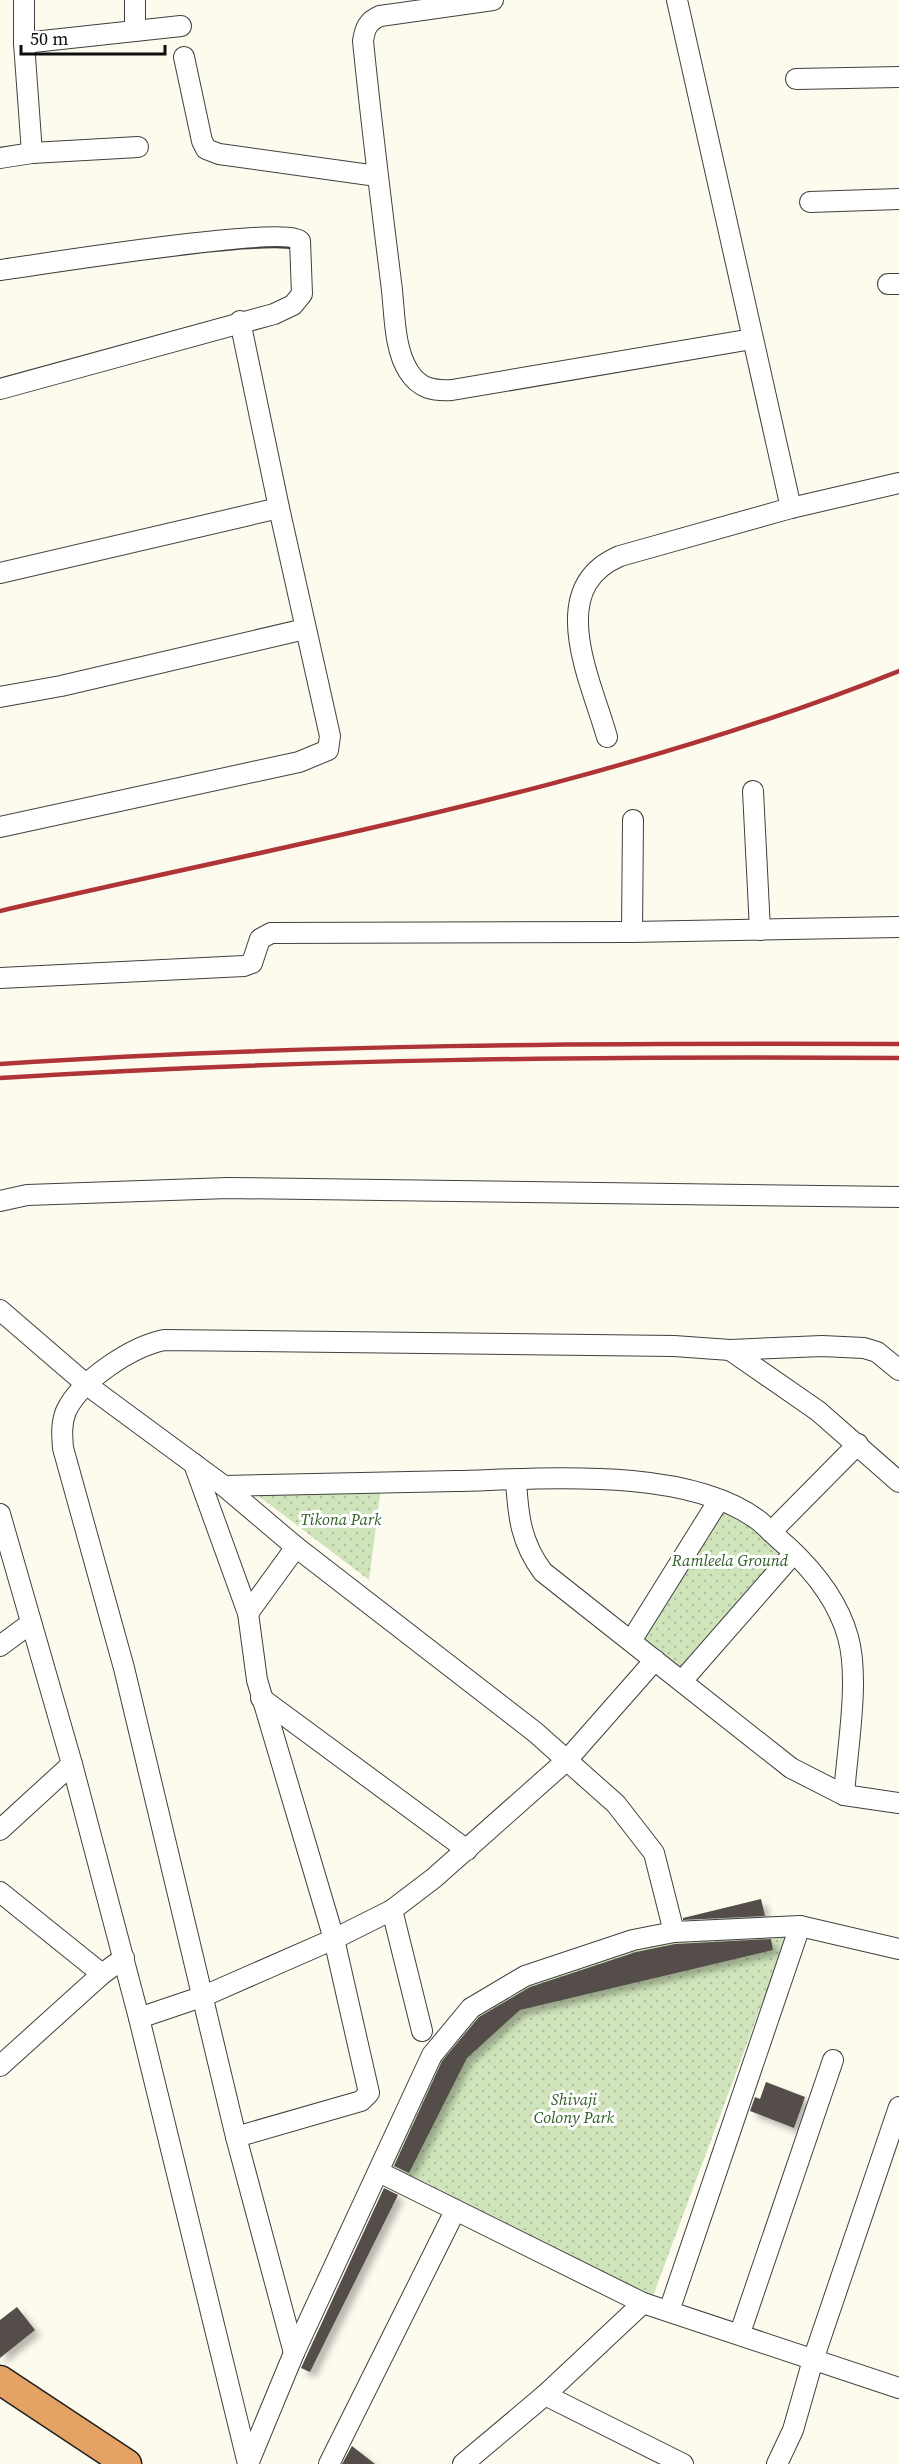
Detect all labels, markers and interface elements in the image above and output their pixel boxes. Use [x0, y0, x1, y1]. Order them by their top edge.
scale bar [21, 18, 165, 56]
text: 50 m [30, 26, 68, 51]
park label: Tikona Park [301, 1508, 382, 1530]
park label: Ramleela Ground [671, 1549, 789, 1571]
park label: Shivaji Colony Park [534, 2088, 615, 2128]

